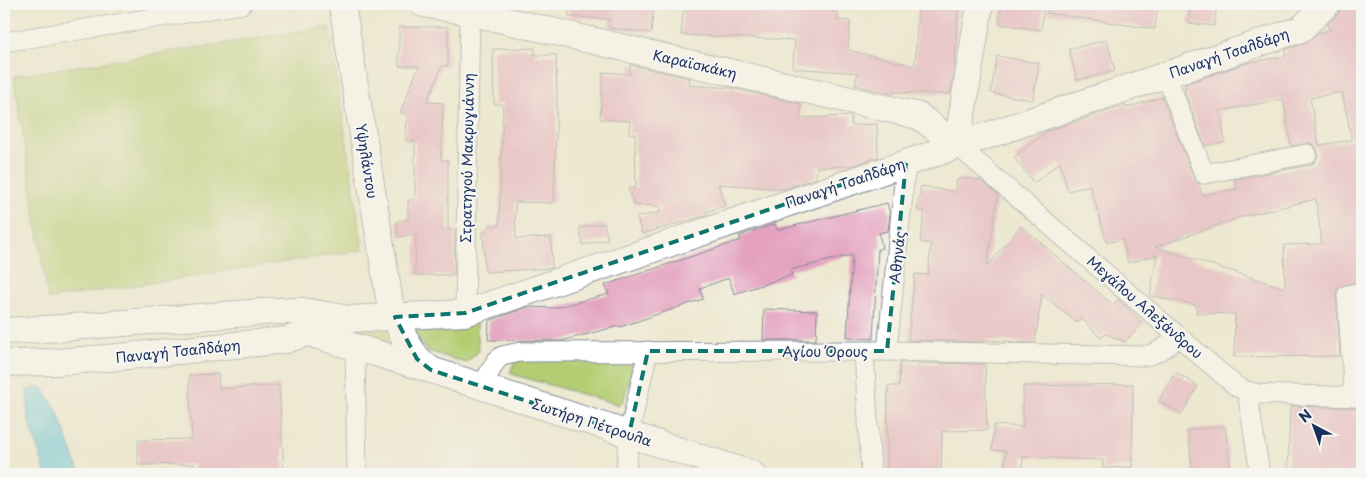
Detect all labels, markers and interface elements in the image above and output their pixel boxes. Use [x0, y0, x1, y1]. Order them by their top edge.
street label: Παναγή Τσαλδάρη [1166, 23, 1292, 83]
street label: Καραϊσκάκη [651, 44, 739, 84]
street label: Στρατηγού Μακρυγιάννη [455, 73, 479, 243]
street label: Υψηλάντου [351, 122, 383, 200]
street label: Παναγή Τσαλδάρη [782, 153, 908, 213]
street label: Αθηνάς [884, 230, 910, 284]
street label: Μεγάλου Αλεξάνδρου [1083, 251, 1207, 363]
street label: Παναγή Τσαλδάρη [115, 334, 241, 368]
street label: Αγίου Όρους [782, 341, 868, 362]
street label: Σωτήρη Πέτρουλα [529, 393, 655, 451]
north arrow [1288, 400, 1338, 450]
text: N [1294, 404, 1316, 427]

